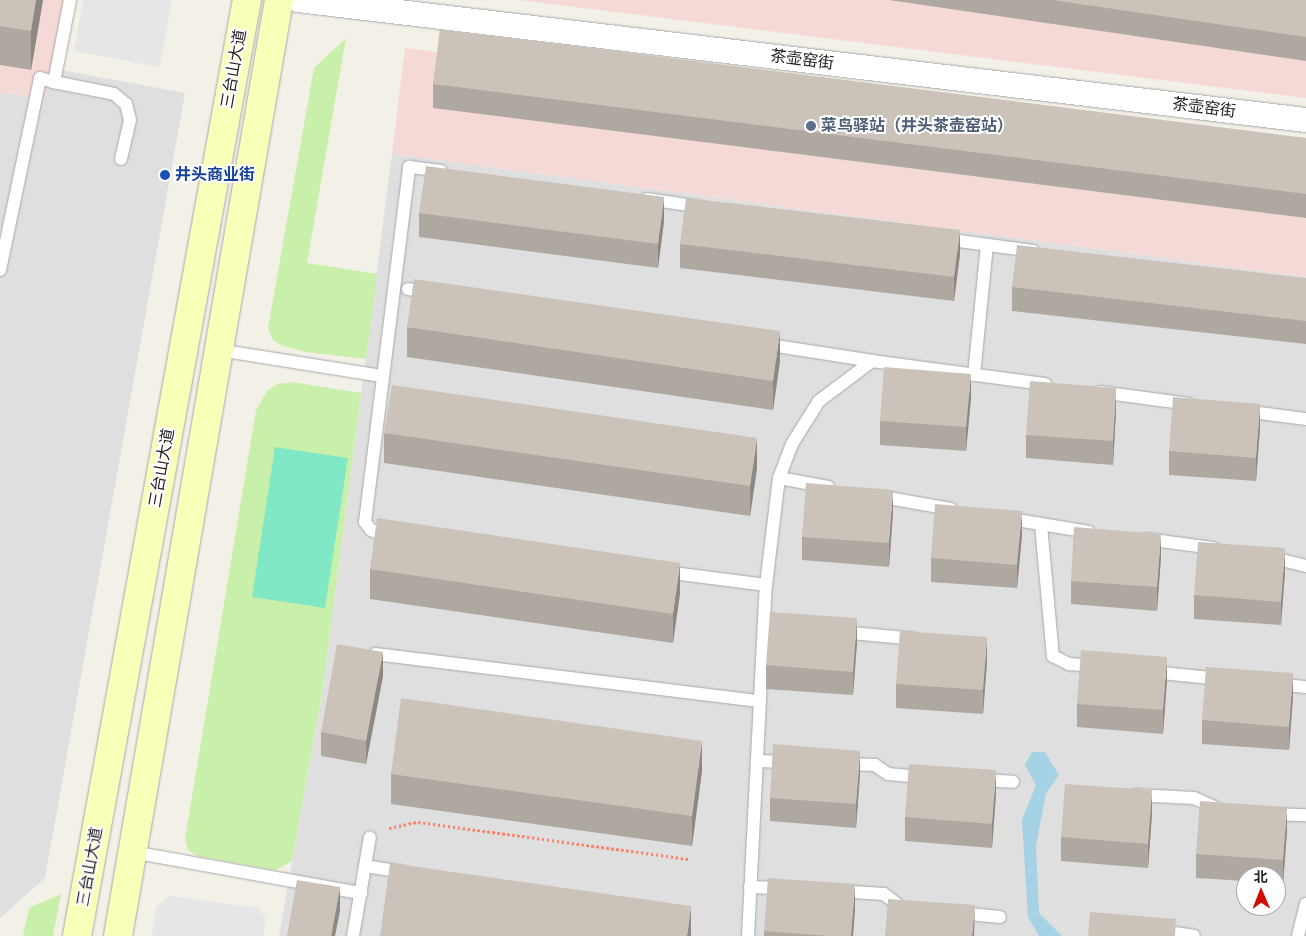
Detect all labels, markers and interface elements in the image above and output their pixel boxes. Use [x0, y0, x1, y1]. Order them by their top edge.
street label: 三台山大道 [218, 28, 250, 110]
street label: 茶壶窑街 [769, 47, 835, 73]
street label: 茶壶窑街 [1171, 95, 1237, 121]
place label: 菜鸟驿站（井头茶壶窑站） [821, 116, 1013, 136]
marker: 菜鸟驿站（井头茶壶窑站） [805, 120, 817, 132]
place label: 井头商业街 [175, 165, 255, 185]
marker: 井头商业街 [159, 169, 171, 181]
street label: 三台山大道 [146, 427, 178, 509]
street label: 三台山大道 [74, 826, 106, 908]
north arrow [1236, 866, 1286, 916]
text: 北 [1254, 868, 1268, 886]

